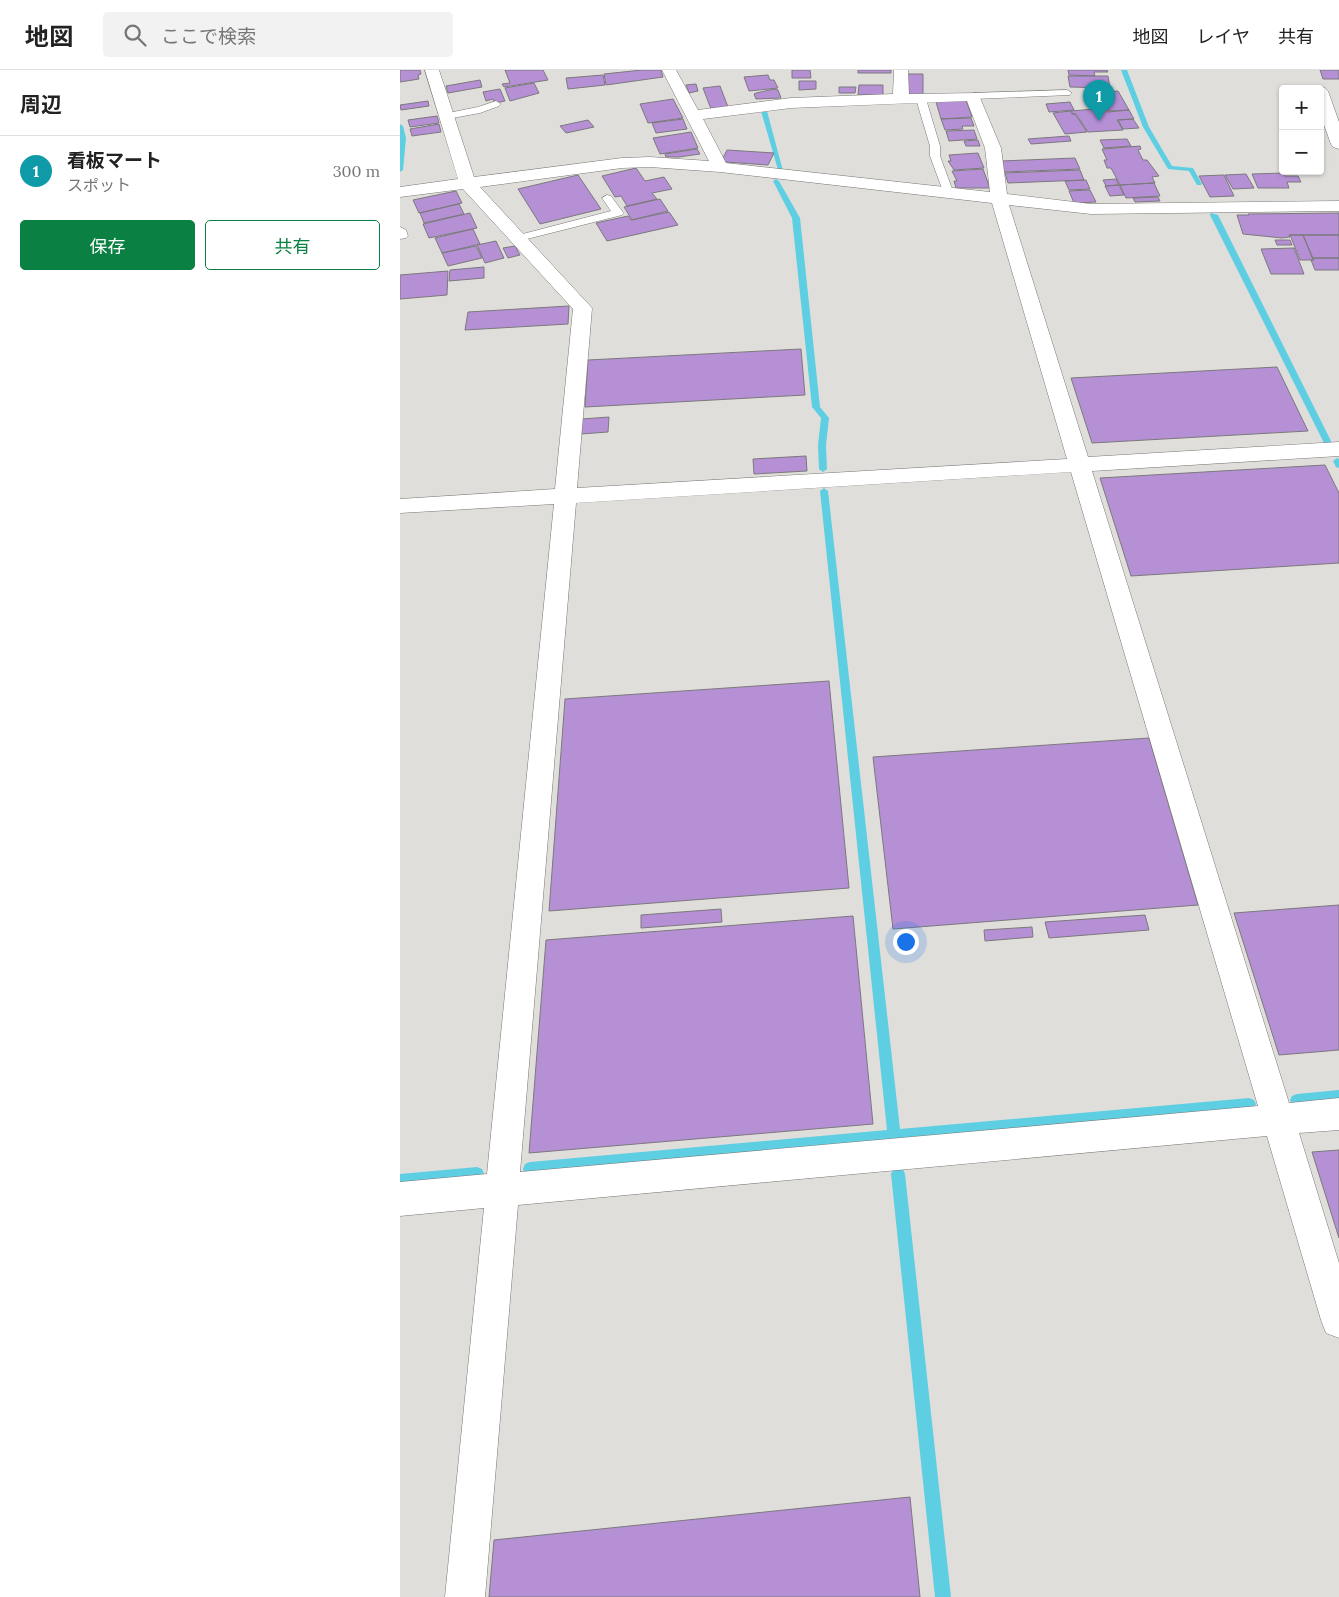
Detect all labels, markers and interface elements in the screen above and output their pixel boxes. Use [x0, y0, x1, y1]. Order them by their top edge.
search box [103, 12, 453, 57]
text: 地図 [25, 21, 73, 52]
icon: search [121, 21, 149, 49]
text: ここで検索 [161, 24, 256, 48]
text: 地図 [1133, 25, 1169, 48]
text: レイヤ [1197, 25, 1250, 48]
text: 共有 [1278, 25, 1314, 48]
pin: 1 [1083, 80, 1115, 121]
map controls [1279, 85, 1324, 175]
button: + [1279, 85, 1324, 130]
text: 周辺 [20, 91, 62, 118]
button: − [1279, 130, 1324, 175]
text: 看板マート [67, 148, 162, 172]
text: 1 [33, 161, 39, 181]
text: 300 m [333, 161, 380, 181]
text: スポット [67, 175, 131, 195]
button: 保存 [20, 220, 195, 270]
button: 共有 [205, 220, 380, 270]
your location [893, 929, 919, 955]

